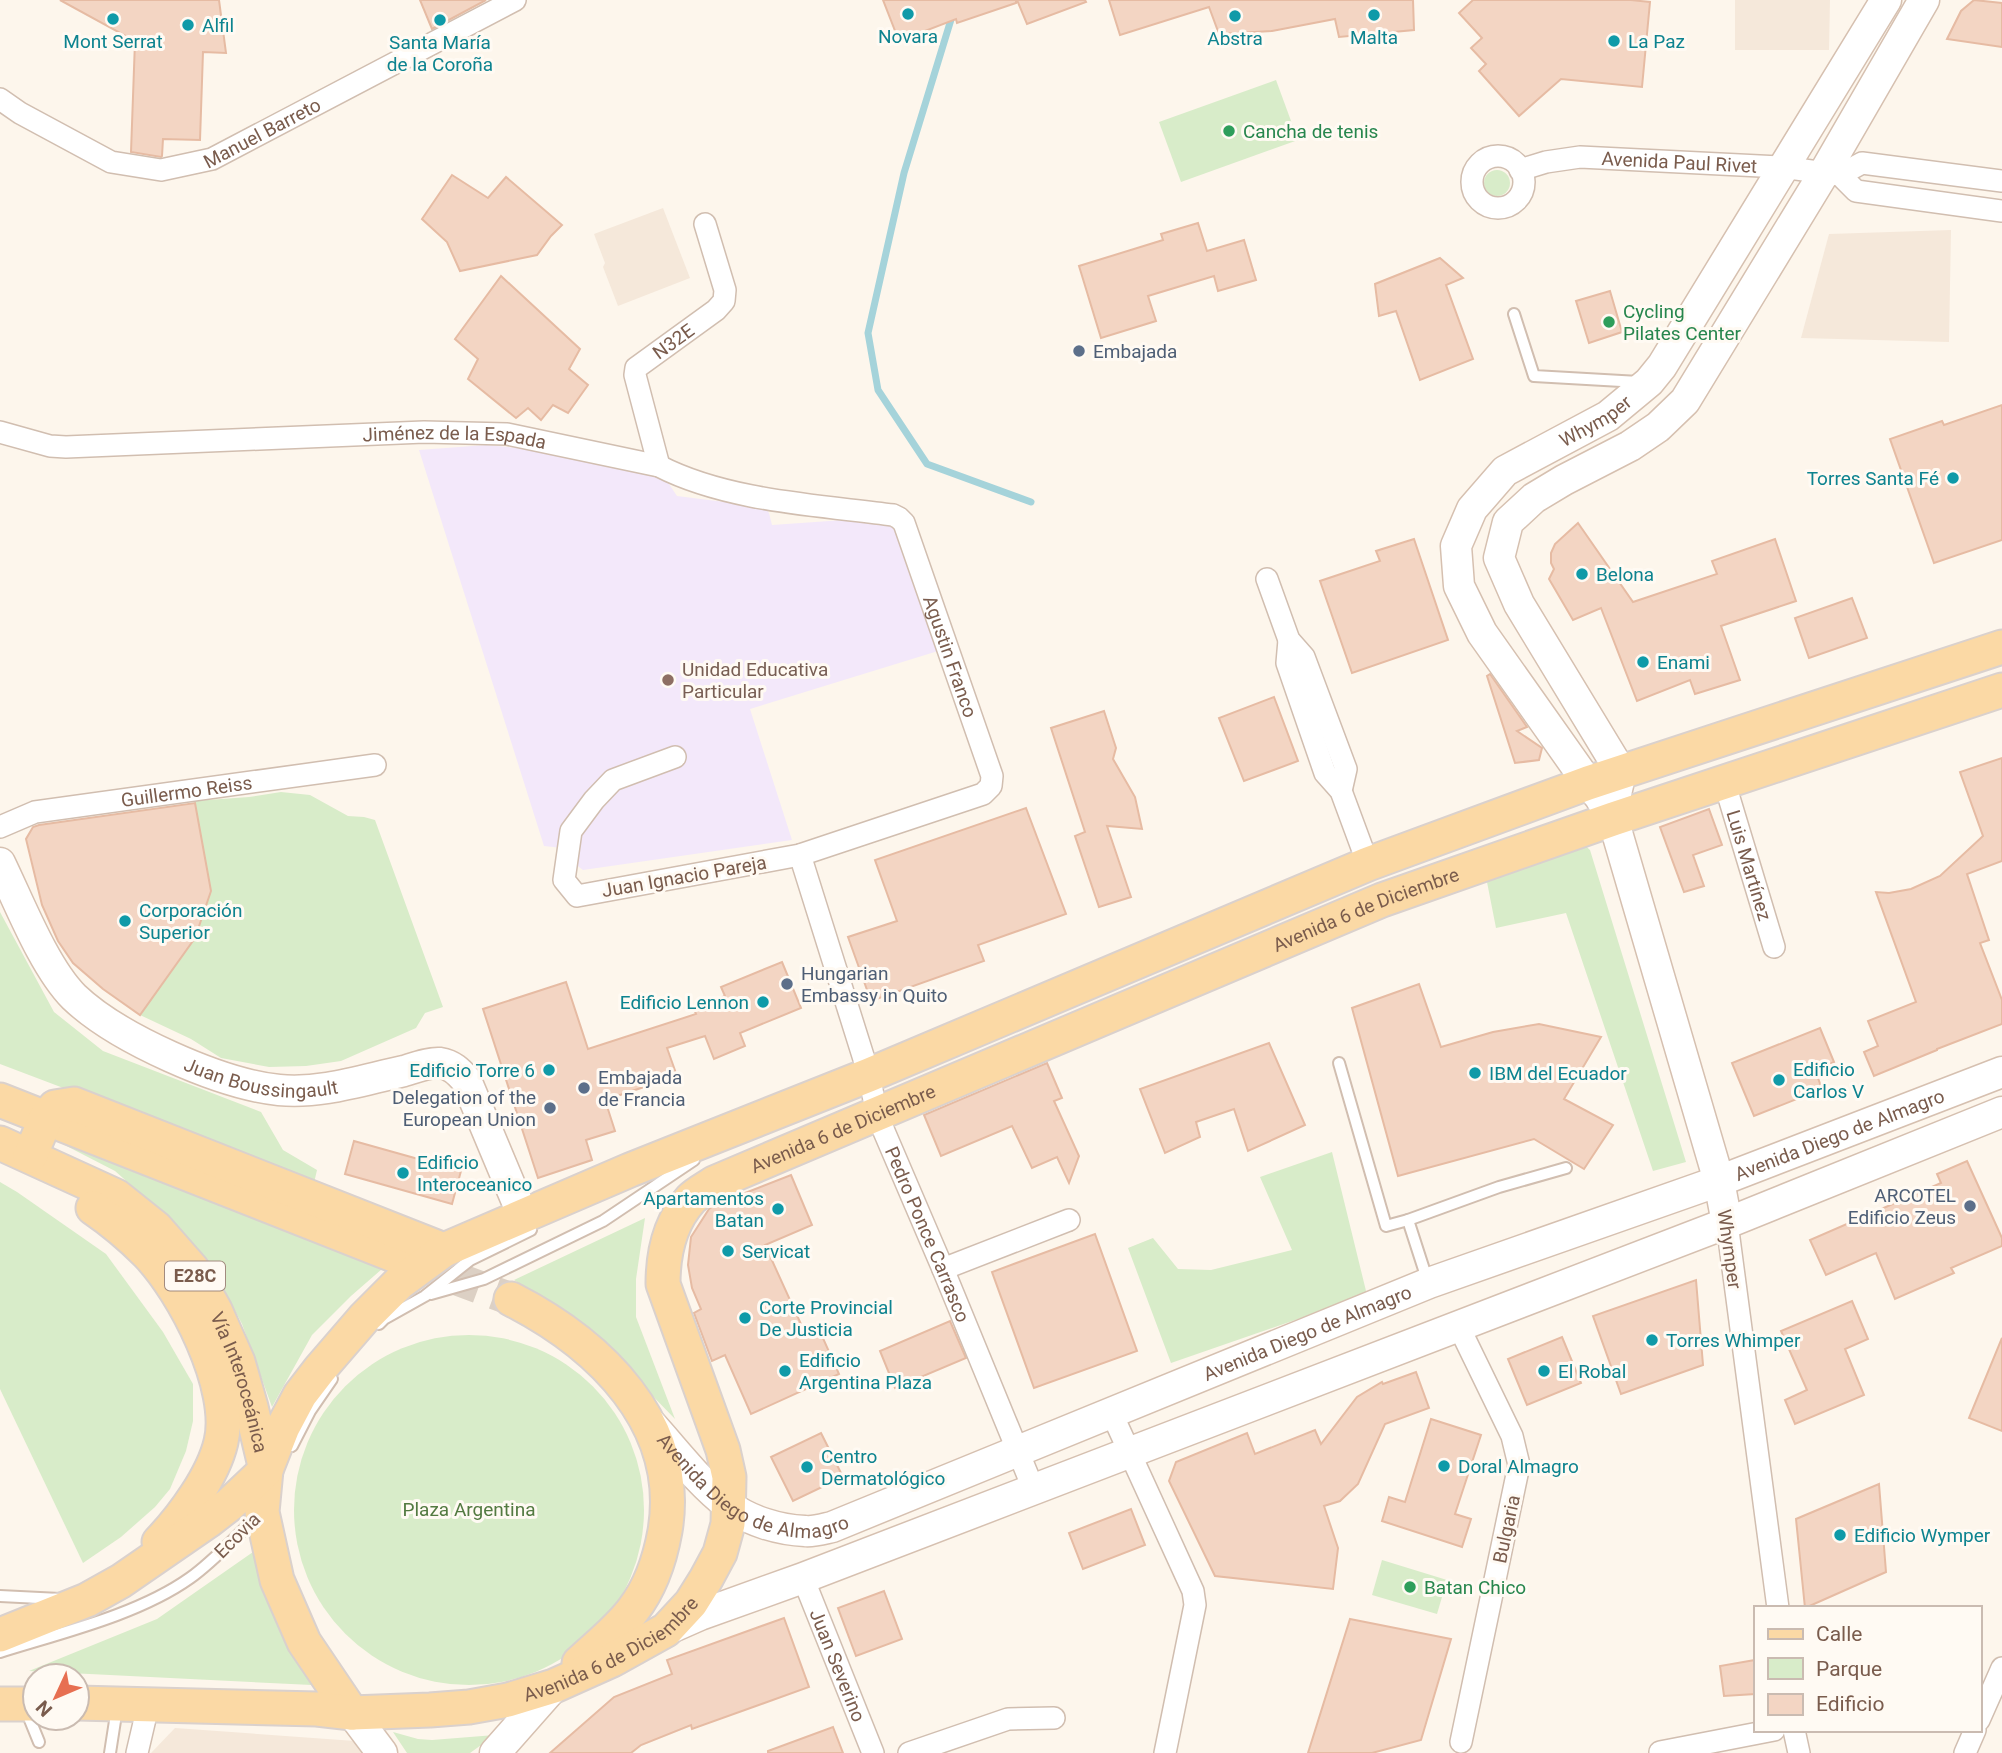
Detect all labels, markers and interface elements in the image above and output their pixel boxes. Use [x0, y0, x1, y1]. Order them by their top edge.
marker: Novara [900, 6, 916, 22]
marker: Malta [1366, 7, 1382, 23]
marker: Abstra [1227, 8, 1243, 24]
marker: Mont Serrat [105, 11, 121, 27]
marker: Santa María de la Coroña [432, 12, 448, 28]
place label: Alfil [202, 14, 234, 37]
marker: Alfil [180, 17, 196, 33]
place label: Novara [878, 25, 938, 48]
place label: Malta [1350, 26, 1398, 49]
place label: Abstra [1207, 27, 1263, 50]
place label: Mont Serrat [63, 30, 163, 53]
place label: La Paz [1628, 30, 1685, 53]
place label: Santa María de la Coroña [387, 31, 493, 76]
marker: La Paz [1606, 33, 1622, 49]
street label: Manuel Barreto [200, 93, 325, 173]
place label: Cancha de tenis [1243, 120, 1378, 143]
marker: Cancha de tenis [1221, 123, 1237, 139]
street label: Avenida Paul Rivet [1601, 147, 1758, 178]
place label: Cycling Pilates Center [1623, 300, 1742, 345]
marker: Cycling Pilates Center [1601, 314, 1617, 330]
street label: N32E [648, 319, 699, 364]
place label: Embajada [1093, 340, 1177, 363]
marker: Embajada [1071, 343, 1087, 359]
street label: Whymper [1556, 390, 1637, 452]
street label: Jiménez de la Espada [362, 421, 548, 454]
place label: Torres Santa Fé [1807, 467, 1939, 490]
marker: Torres Santa Fé [1945, 470, 1961, 486]
place label: Belona [1596, 563, 1654, 586]
marker: Belona [1574, 566, 1590, 582]
street label: Agustin Franco [918, 593, 982, 721]
place label: Enami [1657, 651, 1710, 674]
marker: Enami [1635, 654, 1651, 670]
place label: Unidad Educativa Particular [682, 658, 828, 703]
marker: Unidad Educativa Particular [660, 672, 676, 688]
street label: Guillermo Reiss [120, 771, 254, 812]
street label: Luis Martínez [1721, 807, 1776, 923]
street label: Juan Ignacio Pareja [600, 851, 768, 902]
street label: Avenida 6 de Diciembre [1269, 863, 1462, 957]
place label: Corporación Superior [139, 899, 242, 944]
marker: Corporación Superior [117, 913, 133, 929]
place label: Hungarian Embassy in Quito [801, 962, 948, 1007]
marker: Hungarian Embassy in Quito [779, 976, 795, 992]
place label: Edificio Lennon [620, 991, 749, 1014]
marker: Edificio Lennon [755, 994, 771, 1010]
street label: Juan Boussingault [181, 1053, 340, 1103]
place label: Edificio Carlos V [1793, 1058, 1864, 1103]
place label: Edificio Torre 6 [409, 1059, 535, 1082]
marker: Edificio Torre 6 [541, 1062, 557, 1078]
place label: IBM del Ecuador [1489, 1062, 1627, 1085]
marker: IBM del Ecuador [1467, 1065, 1483, 1081]
place label: Embajada de Francia [598, 1066, 686, 1111]
marker: Edificio Carlos V [1771, 1072, 1787, 1088]
marker: Embajada de Francia [576, 1080, 592, 1096]
street label: Avenida 6 de Diciembre [747, 1080, 939, 1178]
street label: Avenida Diego de Almagro [1732, 1084, 1948, 1186]
place label: Delegation of the European Union [392, 1086, 536, 1131]
marker: Delegation of the European Union [542, 1100, 558, 1116]
street label: Pedro Ponce Carrasco [880, 1143, 975, 1326]
place label: Edificio Interoceanico [417, 1151, 532, 1196]
marker: Edificio Interoceanico [395, 1165, 411, 1181]
place label: ARCOTEL Edificio Zeus [1848, 1184, 1956, 1229]
place label: Apartamentos Batan [643, 1187, 764, 1232]
marker: ARCOTEL Edificio Zeus [1962, 1198, 1978, 1214]
marker: Apartamentos Batan [770, 1201, 786, 1217]
street label: Whymper [1713, 1208, 1747, 1291]
place label: Servicat [742, 1240, 810, 1263]
marker: Servicat [720, 1243, 736, 1259]
road number: E28C [165, 1261, 225, 1290]
street label: Avenida Diego de Almagro [1200, 1280, 1415, 1386]
place label: Corte Provincial De Justicia [759, 1296, 893, 1341]
street label: Vía Interoceánica [205, 1309, 272, 1455]
marker: Corte Provincial De Justicia [737, 1310, 753, 1326]
place label: Torres Whimper [1666, 1329, 1801, 1352]
marker: Torres Whimper [1644, 1332, 1660, 1348]
place label: Edificio Argentina Plaza [799, 1349, 932, 1394]
place label: El Robal [1558, 1360, 1626, 1383]
marker: Edificio Argentina Plaza [777, 1363, 793, 1379]
marker: El Robal [1536, 1363, 1552, 1379]
street label: Avenida Diego de Almagro [652, 1429, 852, 1543]
place label: Centro Dermatológico [821, 1445, 945, 1490]
place label: Doral Almagro [1458, 1455, 1579, 1478]
marker: Doral Almagro [1436, 1458, 1452, 1474]
marker: Centro Dermatológico [799, 1459, 815, 1475]
street label: Bulgaria [1488, 1493, 1525, 1565]
park label: Plaza Argentina [403, 1498, 535, 1521]
street label: Ecovia [210, 1508, 265, 1563]
place label: Edificio Wymper [1854, 1524, 1991, 1547]
marker: Edificio Wymper [1832, 1527, 1848, 1543]
place label: Batan Chico [1424, 1576, 1526, 1599]
marker: Batan Chico [1402, 1579, 1418, 1595]
street label: Avenida 6 de Diciembre [521, 1592, 703, 1707]
street label: Juan Severino [805, 1606, 870, 1725]
legend [1754, 1606, 1981, 1732]
text: Calle [1816, 1622, 1862, 1646]
text: Parque [1816, 1657, 1882, 1681]
north arrow [21, 1662, 91, 1732]
text: Edificio [1816, 1692, 1884, 1716]
text: N [31, 1696, 57, 1721]

